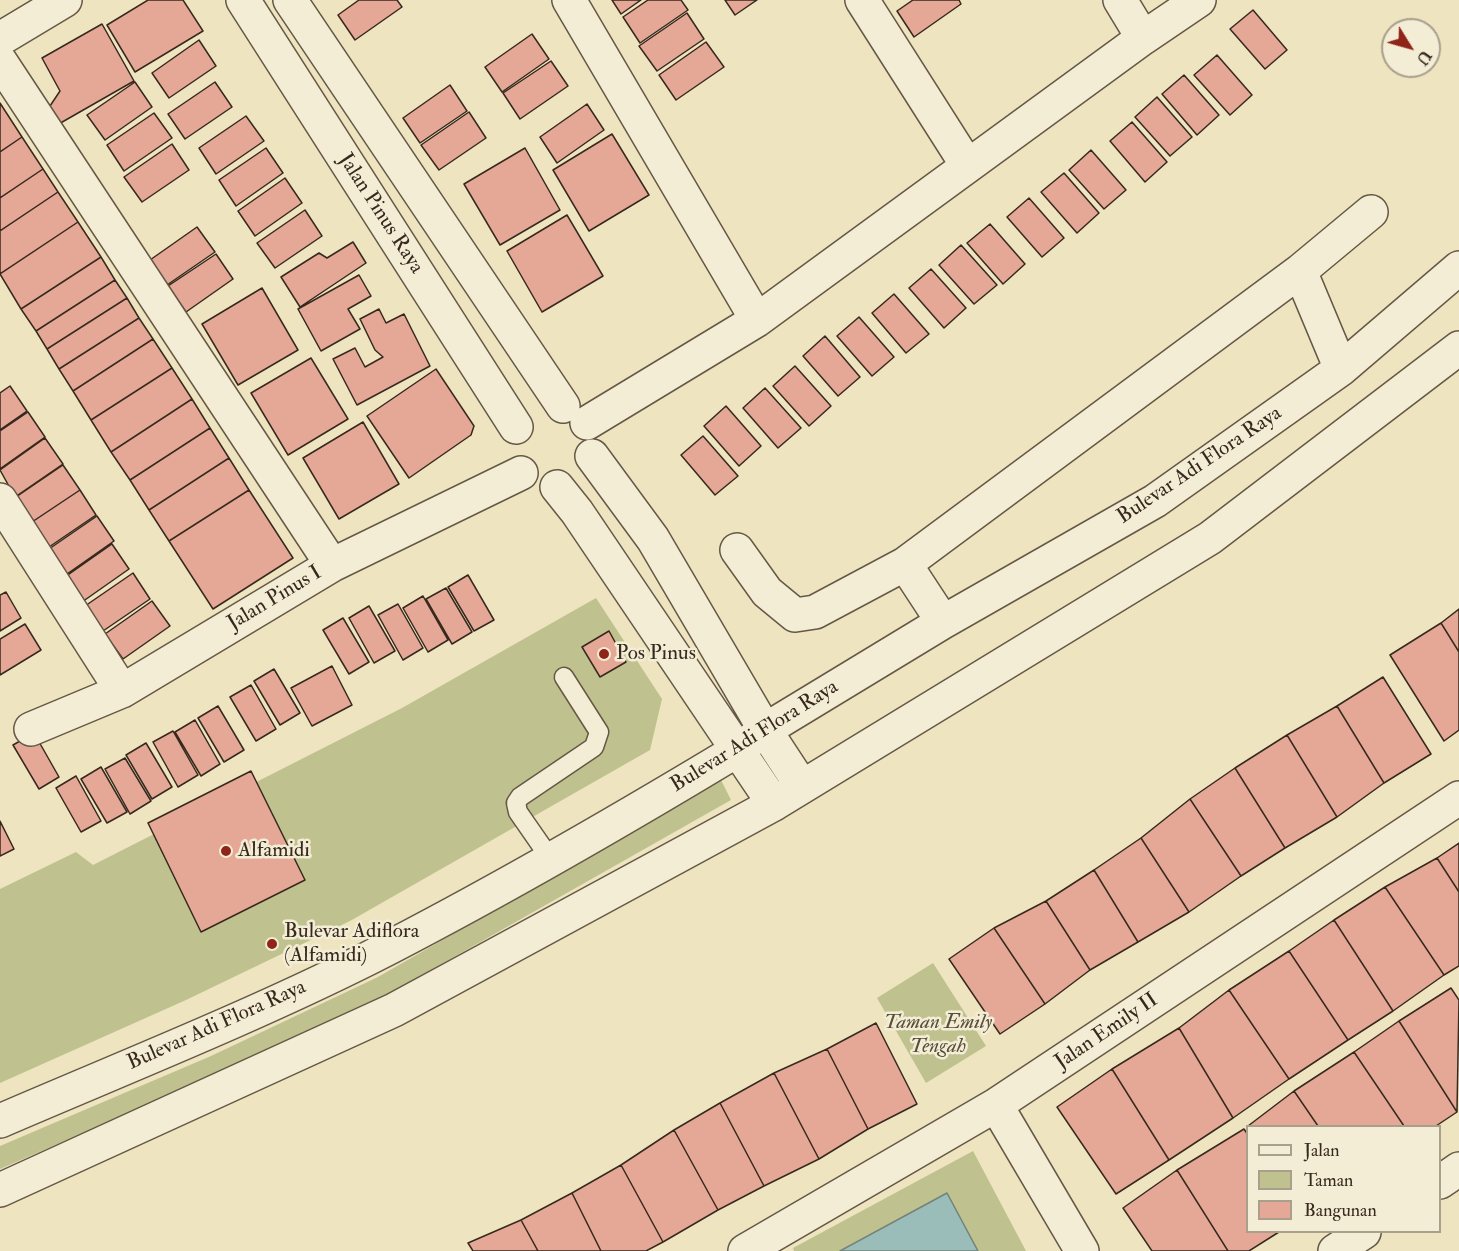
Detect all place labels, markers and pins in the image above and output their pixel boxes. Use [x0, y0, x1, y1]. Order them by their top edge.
place label: Pos Pinus [616, 641, 696, 667]
marker: Pos Pinus [597, 647, 611, 661]
place label: Alfamidi [238, 838, 310, 864]
marker: Alfamidi [219, 844, 233, 858]
place label: Bulevar Adiflora (Alfamidi) [284, 919, 419, 969]
marker: Bulevar Adiflora (Alfamidi) [265, 937, 279, 951]

